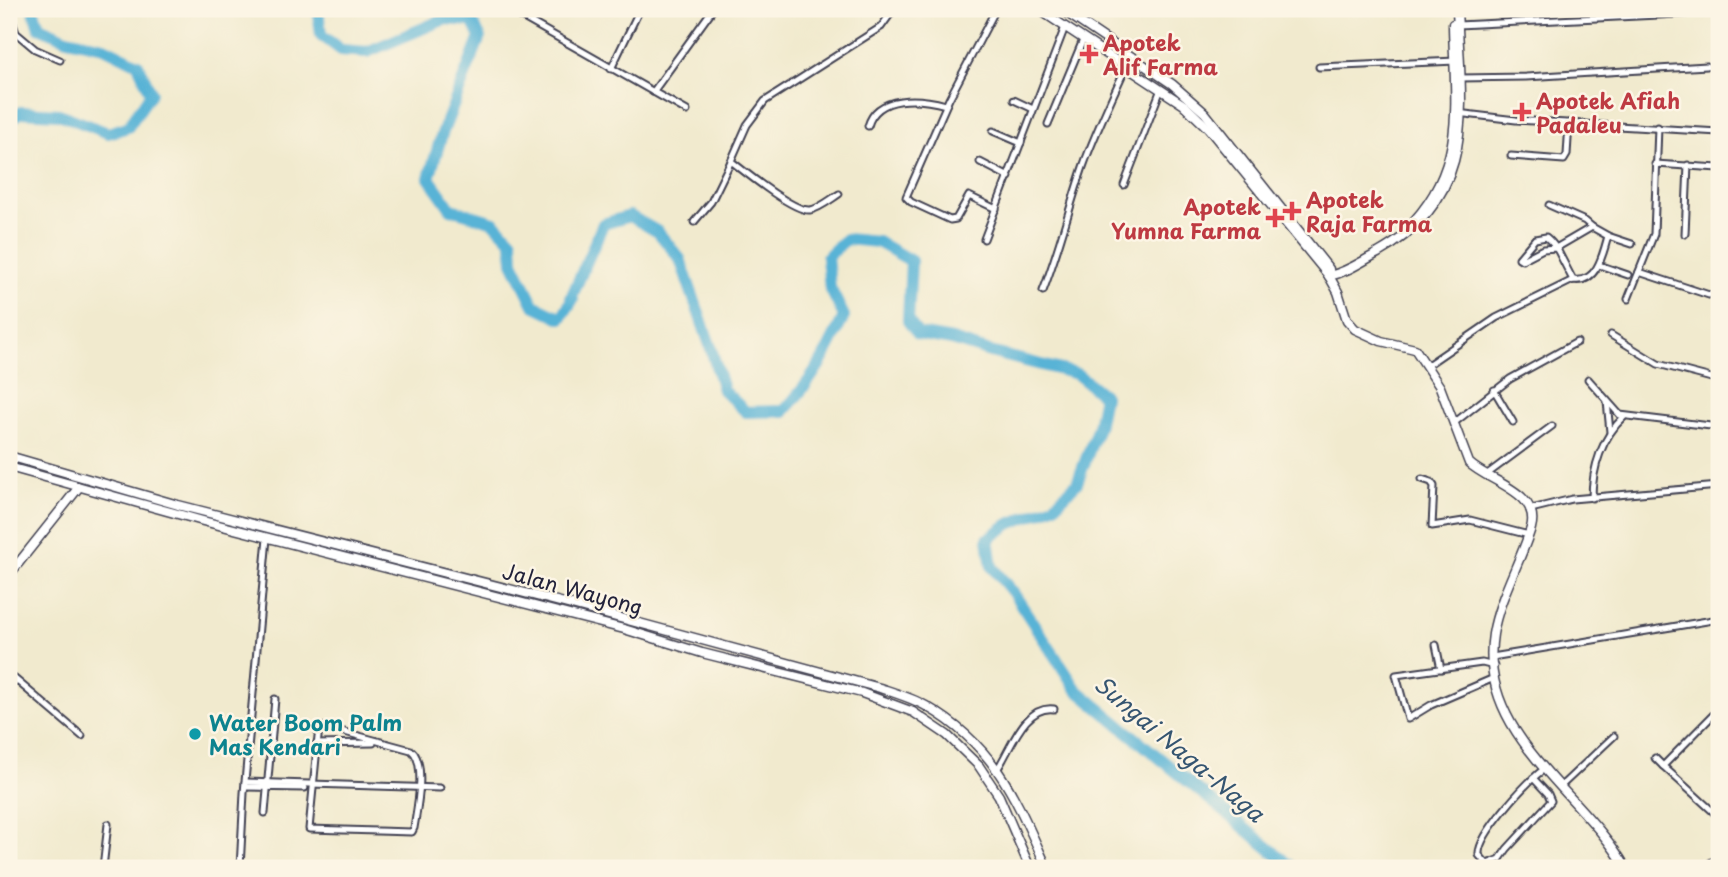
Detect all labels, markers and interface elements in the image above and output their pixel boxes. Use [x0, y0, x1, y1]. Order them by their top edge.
place label: Apotek Alif Farma [1102, 26, 1218, 82]
marker: Apotek Alif Farma [1081, 46, 1097, 62]
place label: Apotek Afiah Padaleu [1536, 84, 1680, 140]
marker: Apotek Afiah Padaleu [1514, 104, 1530, 120]
place label: Apotek Raja Farma [1306, 183, 1432, 239]
place label: Apotek Yumna Farma [1111, 190, 1261, 246]
marker: Apotek Raja Farma [1284, 203, 1300, 219]
marker: Apotek Yumna Farma [1267, 210, 1283, 226]
street label: Jalan Wayong [499, 554, 647, 622]
water label: Sungai Naga-Naga [1087, 666, 1273, 830]
place label: Water Boom Palm Mas Kendari [209, 706, 402, 762]
marker: Water Boom Palm Mas Kendari [187, 726, 203, 742]

